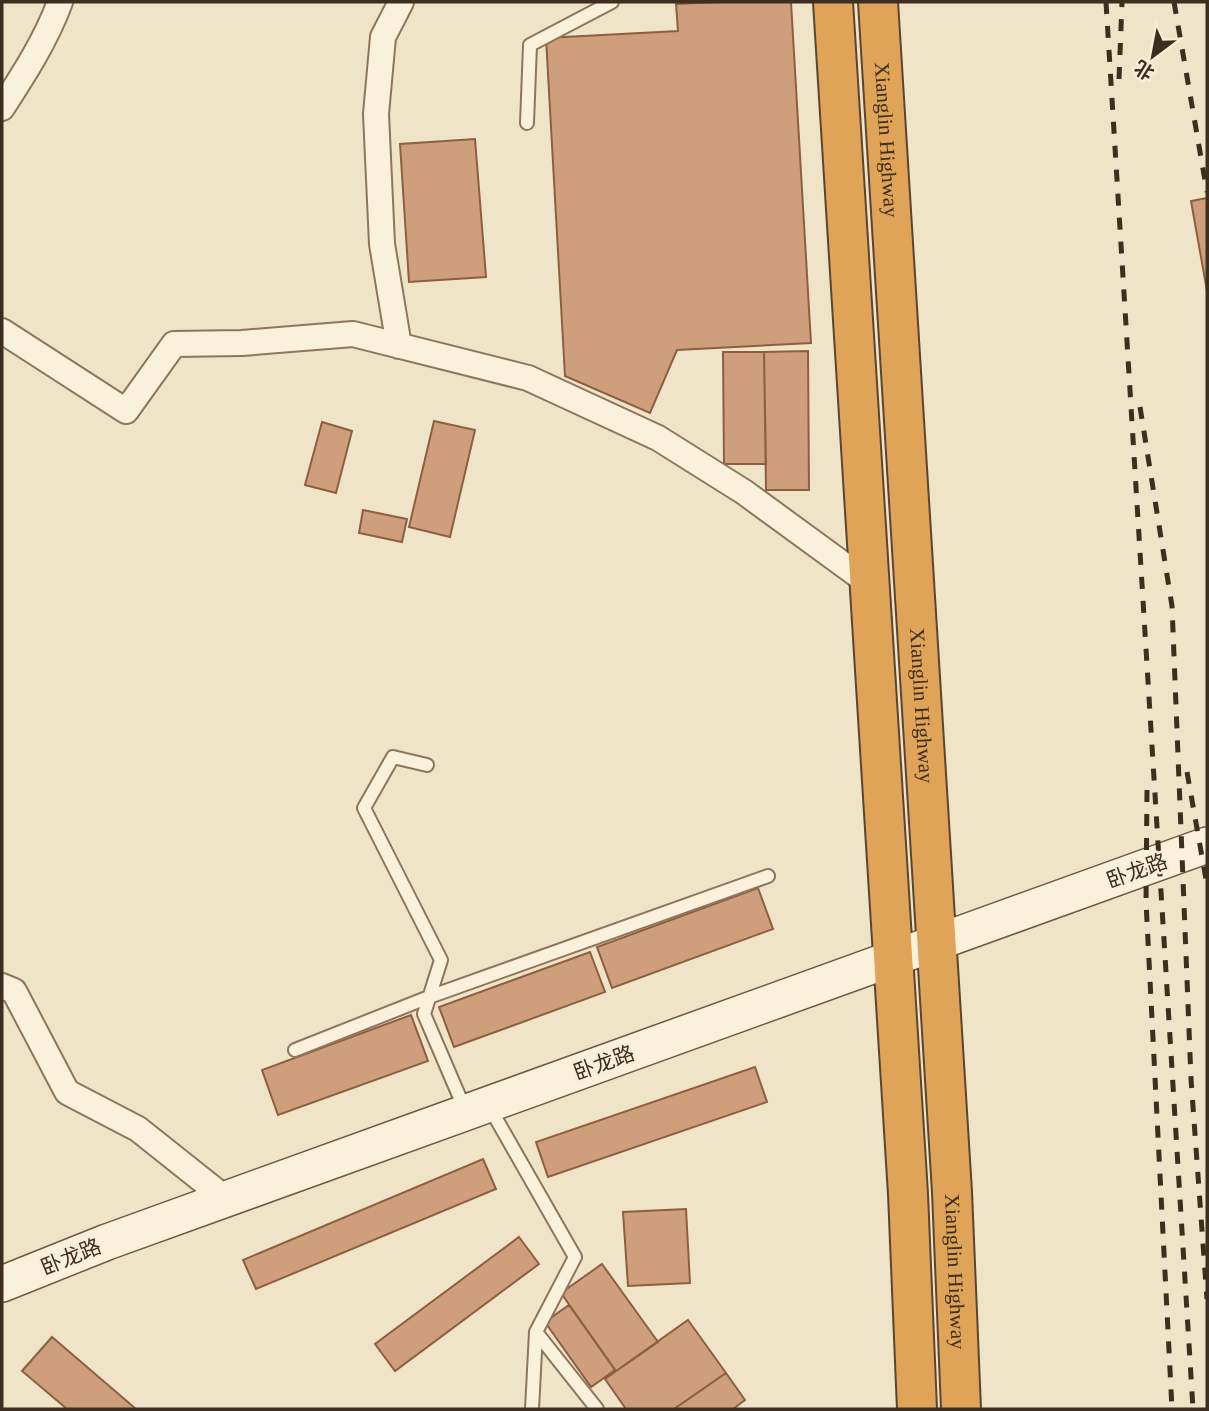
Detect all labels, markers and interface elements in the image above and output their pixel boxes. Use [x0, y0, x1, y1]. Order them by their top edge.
north arrow [1118, 21, 1188, 91]
text: 北 [1131, 56, 1158, 84]
street label: Xianglin Highway [870, 61, 903, 219]
street label: Xianglin Highway [905, 627, 939, 785]
street label: 卧龙路 [1103, 849, 1171, 893]
street label: 卧龙路 [570, 1041, 638, 1085]
street label: Xianglin Highway [940, 1193, 971, 1350]
street label: 卧龙路 [37, 1234, 105, 1280]

